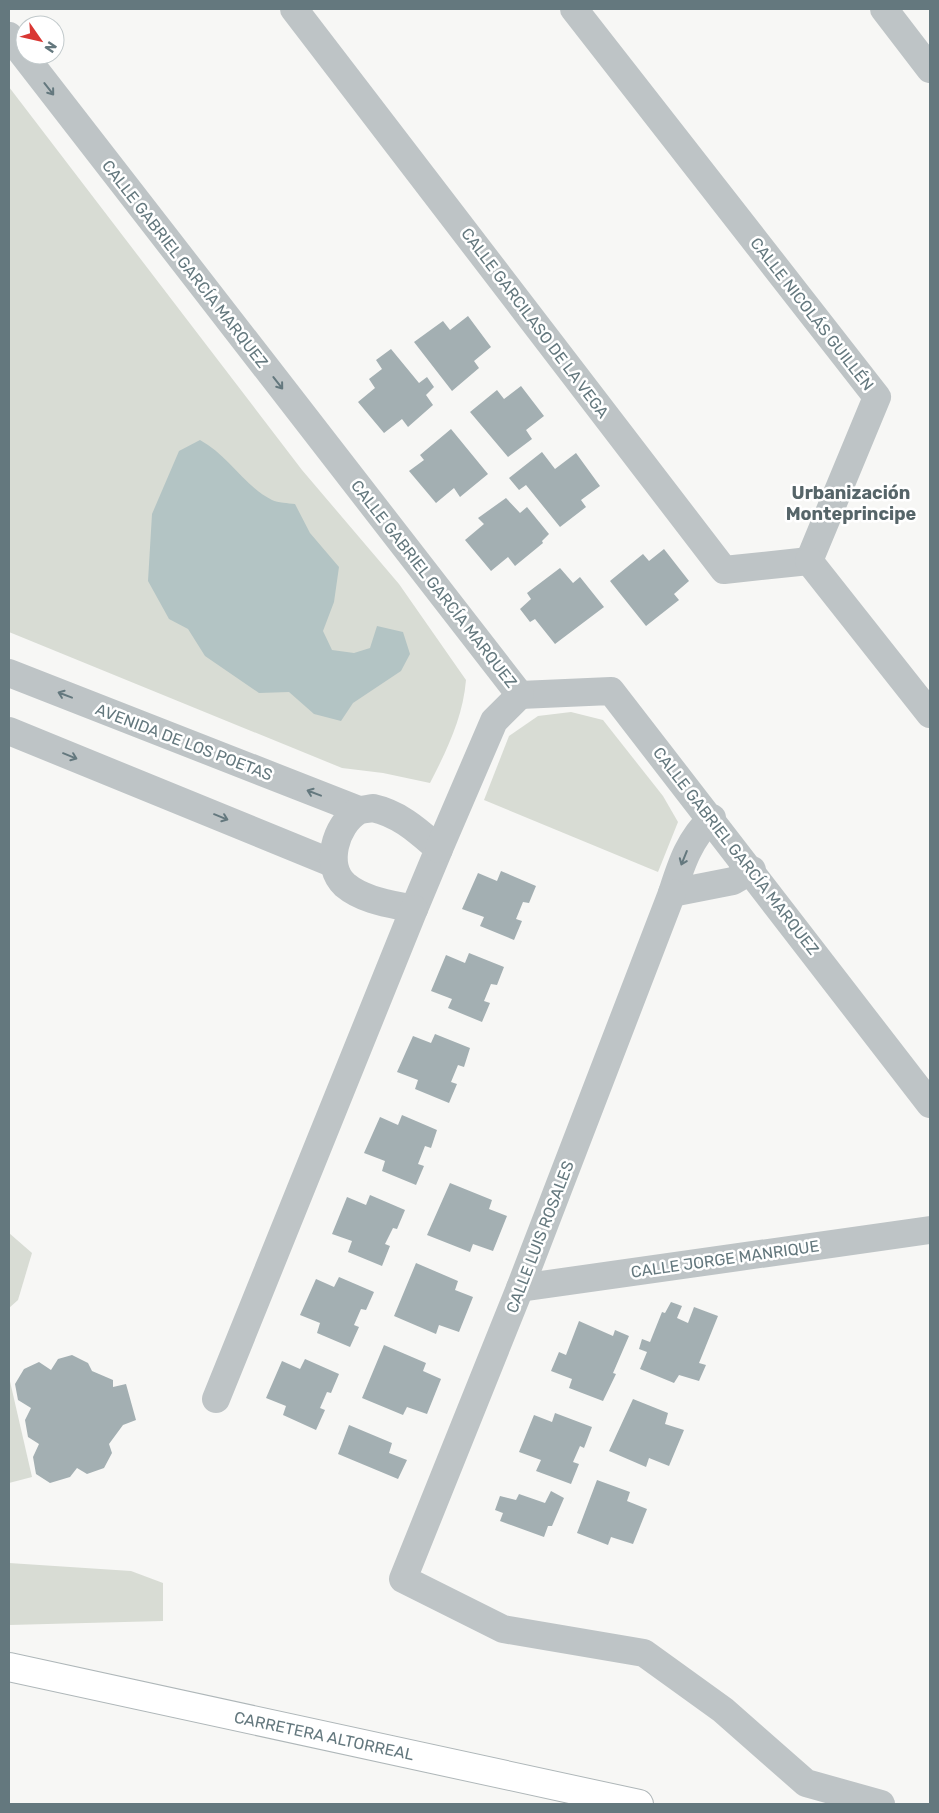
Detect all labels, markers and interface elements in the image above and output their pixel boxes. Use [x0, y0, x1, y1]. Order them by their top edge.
north arrow [15, 15, 65, 65]
text: N [40, 38, 60, 56]
one-way arrow [44, 82, 55, 95]
street label: CALLE GABRIEL GARCÍA MARQUEZ [98, 156, 272, 372]
street label: CALLE GARCILASO DE LA VEGA [457, 224, 613, 422]
street label: CALLE NICOLÁS GUILLÉN [746, 234, 878, 394]
one-way arrow [272, 376, 283, 389]
street label: CALLE GABRIEL GARCÍA MARQUEZ [347, 476, 521, 692]
district label: Urbanización Monteprincipe [786, 482, 917, 525]
one-way arrow [58, 690, 73, 699]
street label: AVENIDA DE LOS POETAS [93, 699, 275, 785]
street label: CALLE GABRIEL GARCÍA MARQUEZ [649, 743, 823, 959]
one-way arrow [62, 752, 77, 762]
one-way arrow [307, 787, 322, 797]
one-way arrow [213, 813, 228, 823]
one-way arrow [679, 850, 689, 865]
street label: CALLE LUIS ROSALES [502, 1158, 578, 1316]
street label: CALLE JORGE MANRIQUE [630, 1236, 820, 1282]
street label: CARRETERA ALTORREAL [232, 1708, 416, 1764]

